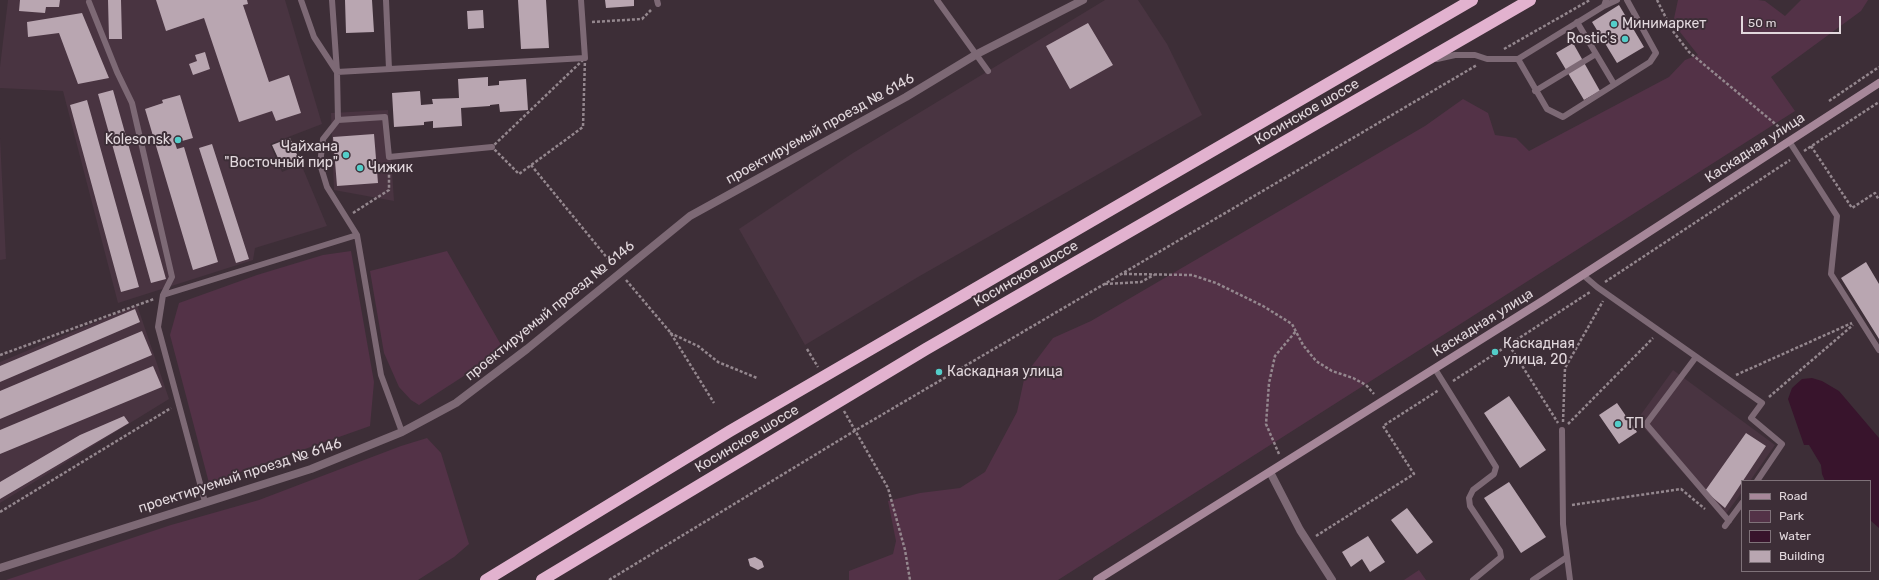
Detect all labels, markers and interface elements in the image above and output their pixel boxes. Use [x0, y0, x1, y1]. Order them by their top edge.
scale bar [1743, 8, 1843, 34]
place label: Минимаркет [1622, 16, 1706, 32]
text: 50 m [1748, 16, 1776, 30]
marker: Минимаркет [1609, 19, 1619, 29]
place label: Rostic's [1567, 31, 1617, 47]
marker: Rostic's [1620, 34, 1630, 44]
street label: проектируемый проезд № 6146 [723, 70, 917, 188]
street label: Косинское шоссе [1252, 75, 1362, 149]
street label: Каскадная улица [1702, 109, 1808, 187]
place label: Kolesonsk [105, 132, 170, 148]
marker: Kolesonsk [173, 135, 183, 145]
place label: Чайхана "Восточный пир" [224, 139, 338, 172]
marker: Чайхана "Восточный пир" [341, 150, 351, 160]
place label: Чижик [368, 160, 413, 176]
marker: Чижик [355, 163, 365, 173]
street label: Косинское шоссе [971, 237, 1081, 311]
street label: проектируемый проезд № 6146 [462, 238, 638, 384]
street label: Каскадная улица [1430, 285, 1536, 361]
place label: Каскадная улица, 20 [1503, 336, 1575, 368]
marker: Каскадная улица, 20 [1490, 347, 1500, 357]
place label: Каскадная улица [947, 364, 1063, 380]
marker: Каскадная улица [934, 367, 944, 377]
street label: Косинское шоссе [692, 401, 802, 477]
place label: ТП [1626, 416, 1644, 432]
marker: ТП [1613, 419, 1623, 429]
street label: проектируемый проезд № 6146 [136, 435, 344, 517]
legend [1741, 480, 1871, 572]
text: Road [1779, 489, 1807, 503]
text: Park [1779, 509, 1804, 523]
text: Water [1779, 529, 1811, 543]
text: Building [1779, 549, 1825, 563]

